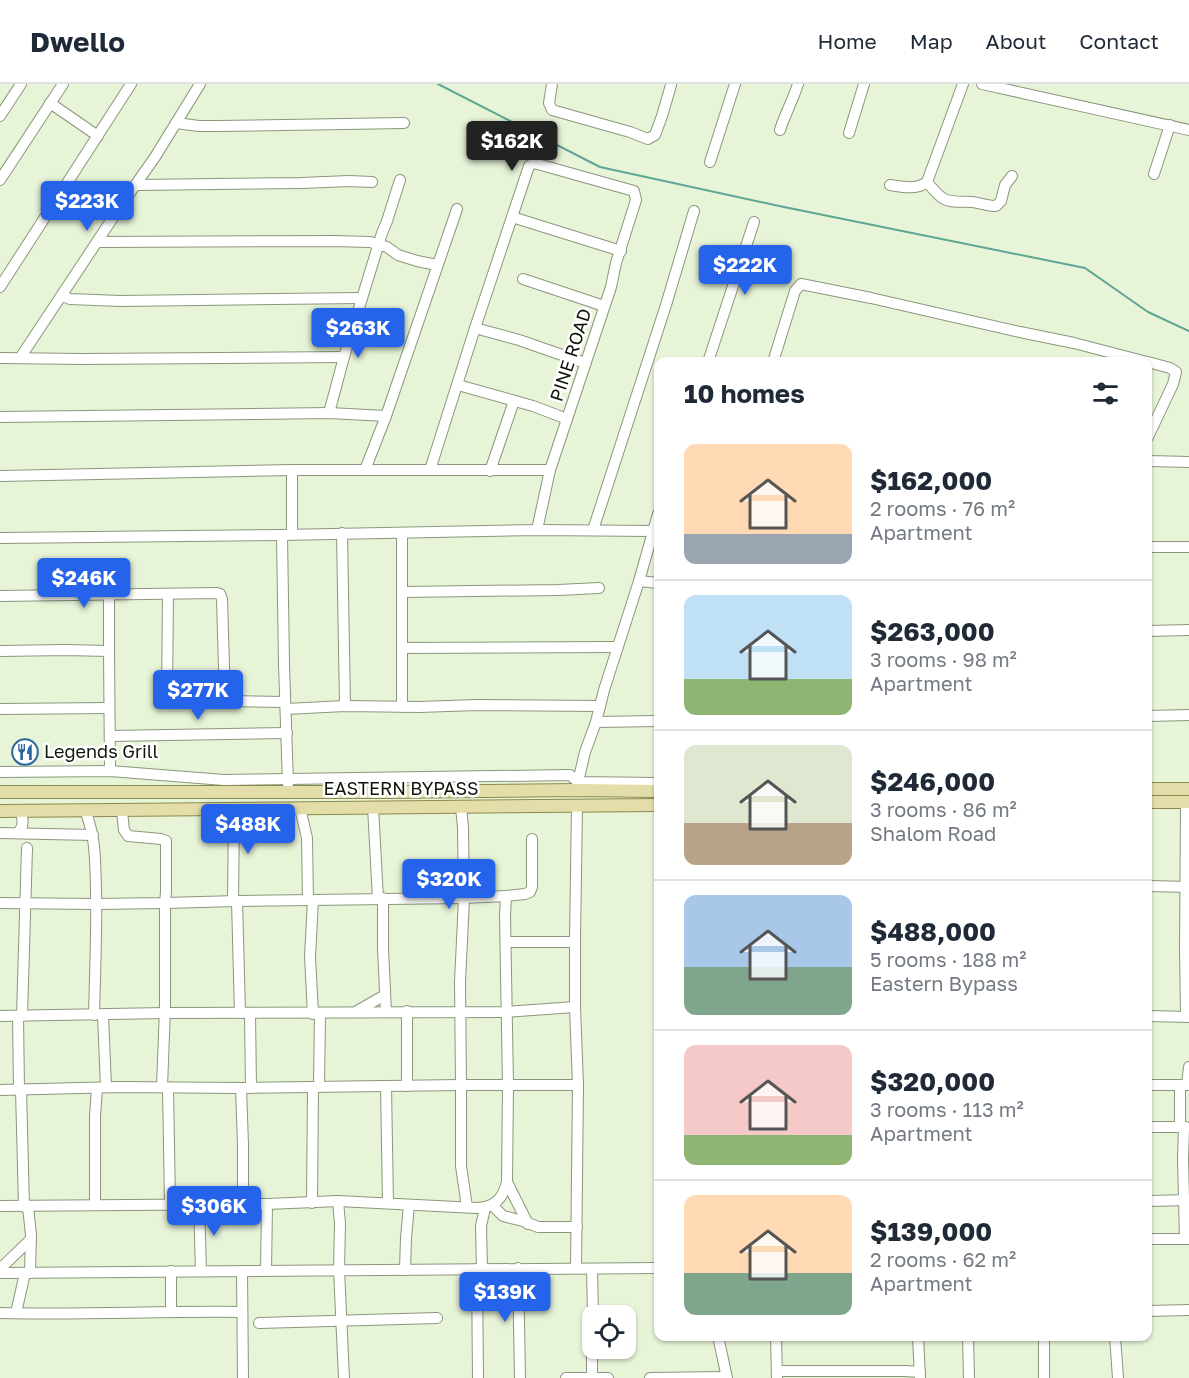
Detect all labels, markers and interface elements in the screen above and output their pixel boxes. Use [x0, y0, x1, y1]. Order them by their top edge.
text: Dwello [30, 25, 125, 58]
text: Home [817, 28, 877, 54]
text: Map [910, 28, 953, 54]
text: About [986, 28, 1046, 54]
text: Contact [1079, 28, 1159, 54]
pin: $162K [470, 121, 554, 172]
text: $162K [480, 128, 544, 152]
pin: $223K [45, 181, 129, 232]
text: $223K [55, 188, 119, 212]
pin: $222K [703, 245, 787, 296]
text: $222K [713, 252, 777, 276]
street label: PINE ROAD [545, 305, 595, 404]
pin: $263K [316, 308, 400, 359]
text: $263K [326, 315, 391, 339]
icon: filters [1089, 377, 1122, 410]
text: 10 homes [684, 378, 805, 409]
text: $162,000 [870, 465, 992, 496]
icon: home [732, 468, 804, 540]
text: 2 rooms · 76 m² [870, 496, 1015, 520]
text: Apartment [870, 520, 973, 544]
pin: $246K [42, 558, 126, 609]
text: $246K [51, 565, 117, 589]
text: $263,000 [870, 616, 995, 647]
icon: home [732, 619, 804, 691]
text: 3 rooms · 98 m² [870, 647, 1017, 671]
pin: $277K [156, 670, 240, 721]
text: Apartment [870, 671, 973, 695]
text: $277K [167, 677, 229, 701]
restaurant icon: Legends Grill [10, 737, 40, 767]
place label: Legends Grill [44, 740, 159, 762]
text: $246,000 [870, 766, 995, 797]
icon: home [732, 769, 804, 841]
street label: EASTERN BYPASS [324, 777, 478, 799]
text: 3 rooms · 86 m² [870, 797, 1017, 821]
pin: $488K [206, 804, 290, 855]
text: $488K [215, 811, 281, 835]
text: Shalom Road [870, 821, 996, 845]
pin: $320K [407, 859, 491, 910]
text: $320K [416, 866, 482, 890]
text: $488,000 [870, 916, 996, 947]
icon: home [732, 919, 804, 991]
text: 5 rooms · 188 m² [870, 947, 1027, 971]
text: Eastern Bypass [870, 971, 1018, 995]
text: $320,000 [870, 1066, 995, 1097]
icon: home [732, 1069, 804, 1141]
text: 3 rooms · 113 m² [870, 1097, 1024, 1121]
text: Apartment [870, 1121, 973, 1145]
pin: $306K [172, 1186, 256, 1237]
text: $306K [181, 1193, 247, 1217]
text: $139,000 [870, 1216, 992, 1247]
icon: home [732, 1219, 804, 1291]
text: 2 rooms · 62 m² [870, 1247, 1016, 1271]
text: Apartment [870, 1271, 973, 1295]
pin: $139K [463, 1272, 547, 1323]
text: $139K [473, 1279, 537, 1303]
map controls [582, 1305, 636, 1359]
button: locate [582, 1305, 636, 1359]

